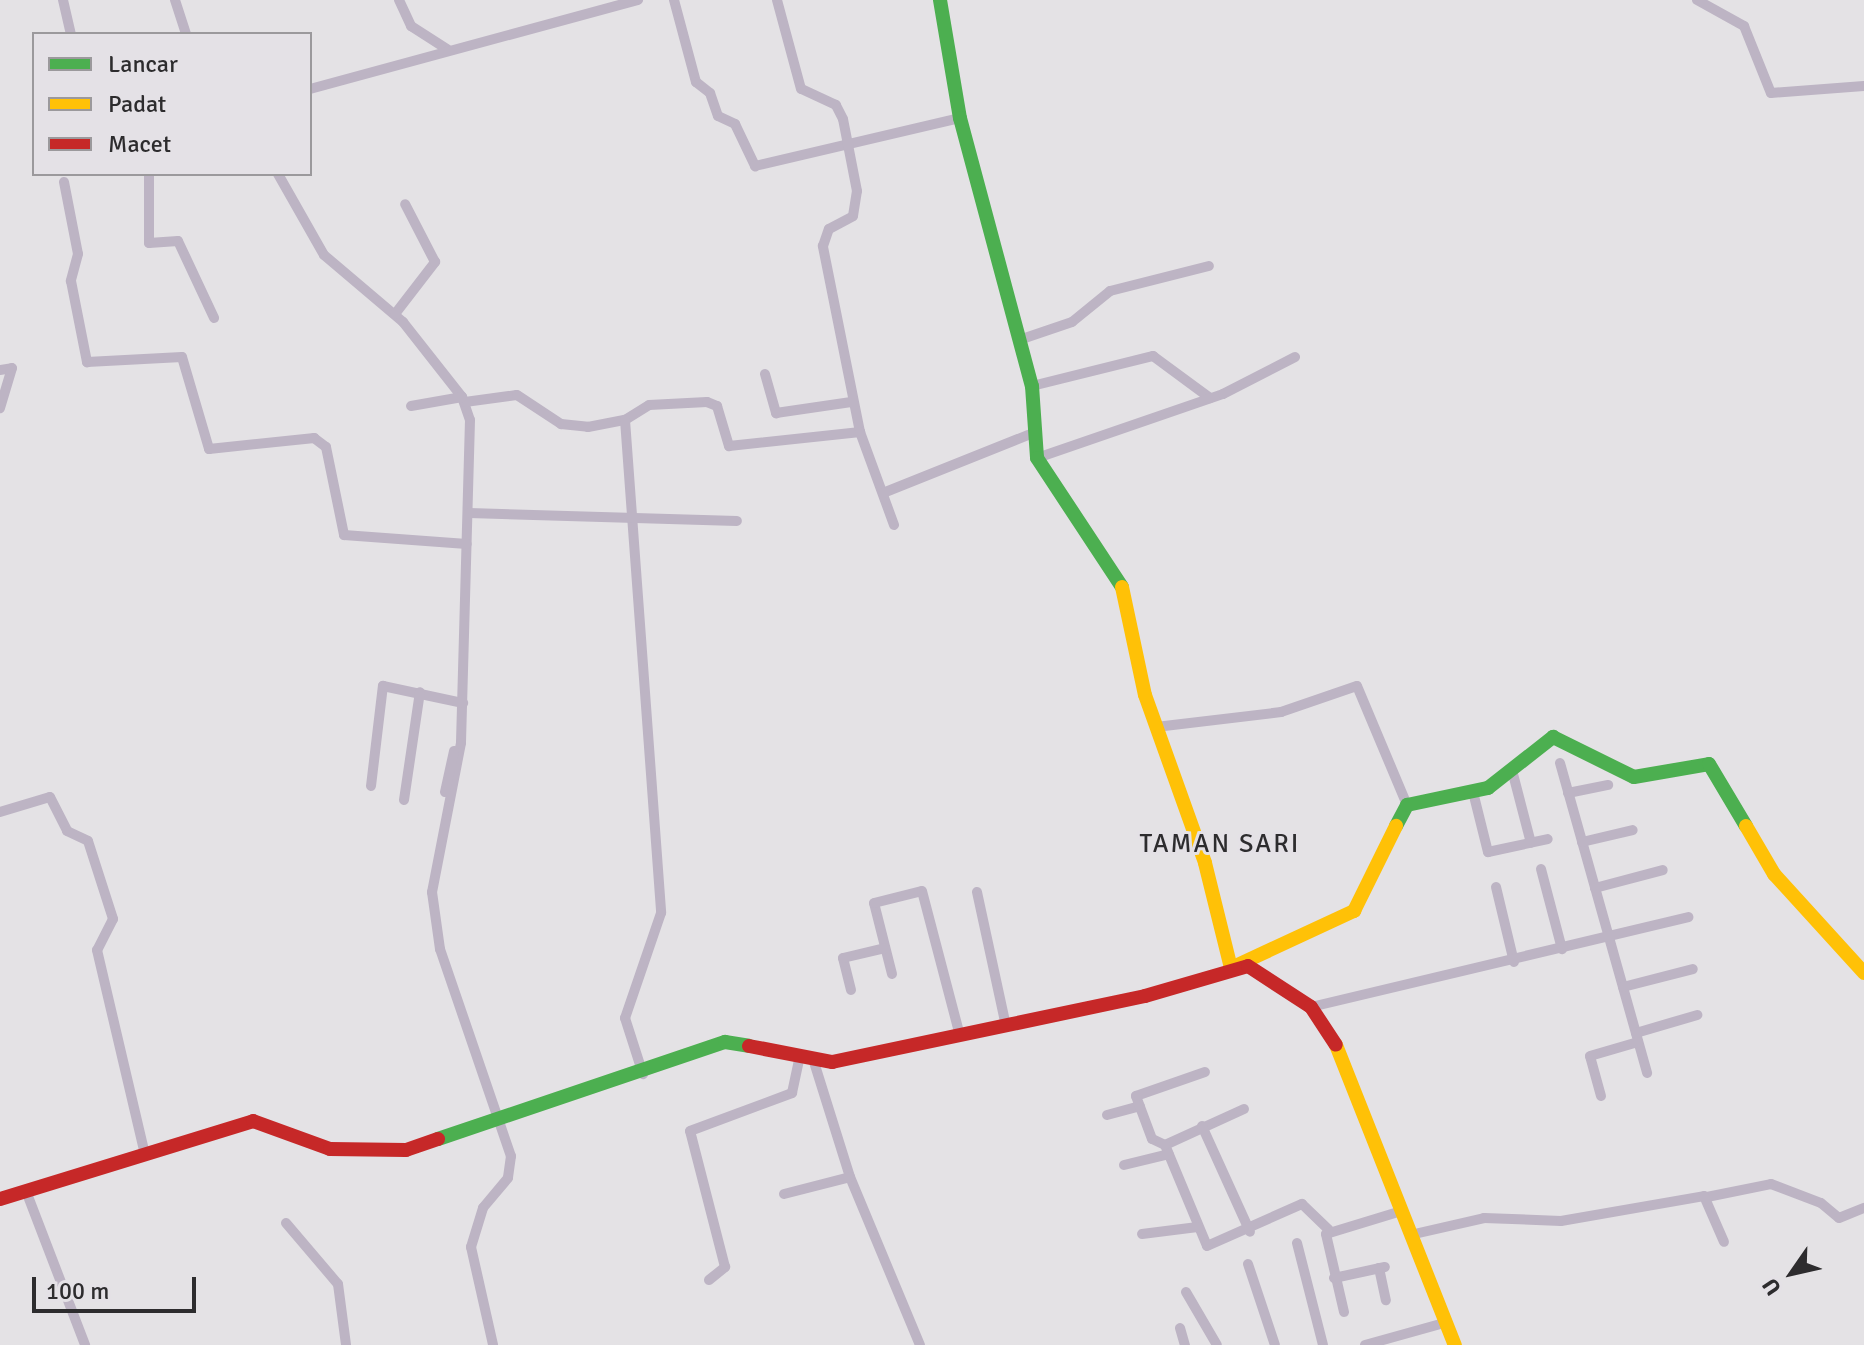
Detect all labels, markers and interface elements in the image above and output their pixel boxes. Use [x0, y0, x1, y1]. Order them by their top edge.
legend [32, 32, 312, 176]
text: Lancar [108, 49, 178, 79]
text: Padat [108, 89, 166, 119]
text: Macet [108, 129, 171, 159]
district label: TAMAN SARI [1140, 829, 1300, 861]
north arrow [1752, 1233, 1832, 1313]
scale bar [36, 1261, 200, 1311]
text: U [1756, 1273, 1787, 1300]
text: 100 m [46, 1276, 109, 1306]

